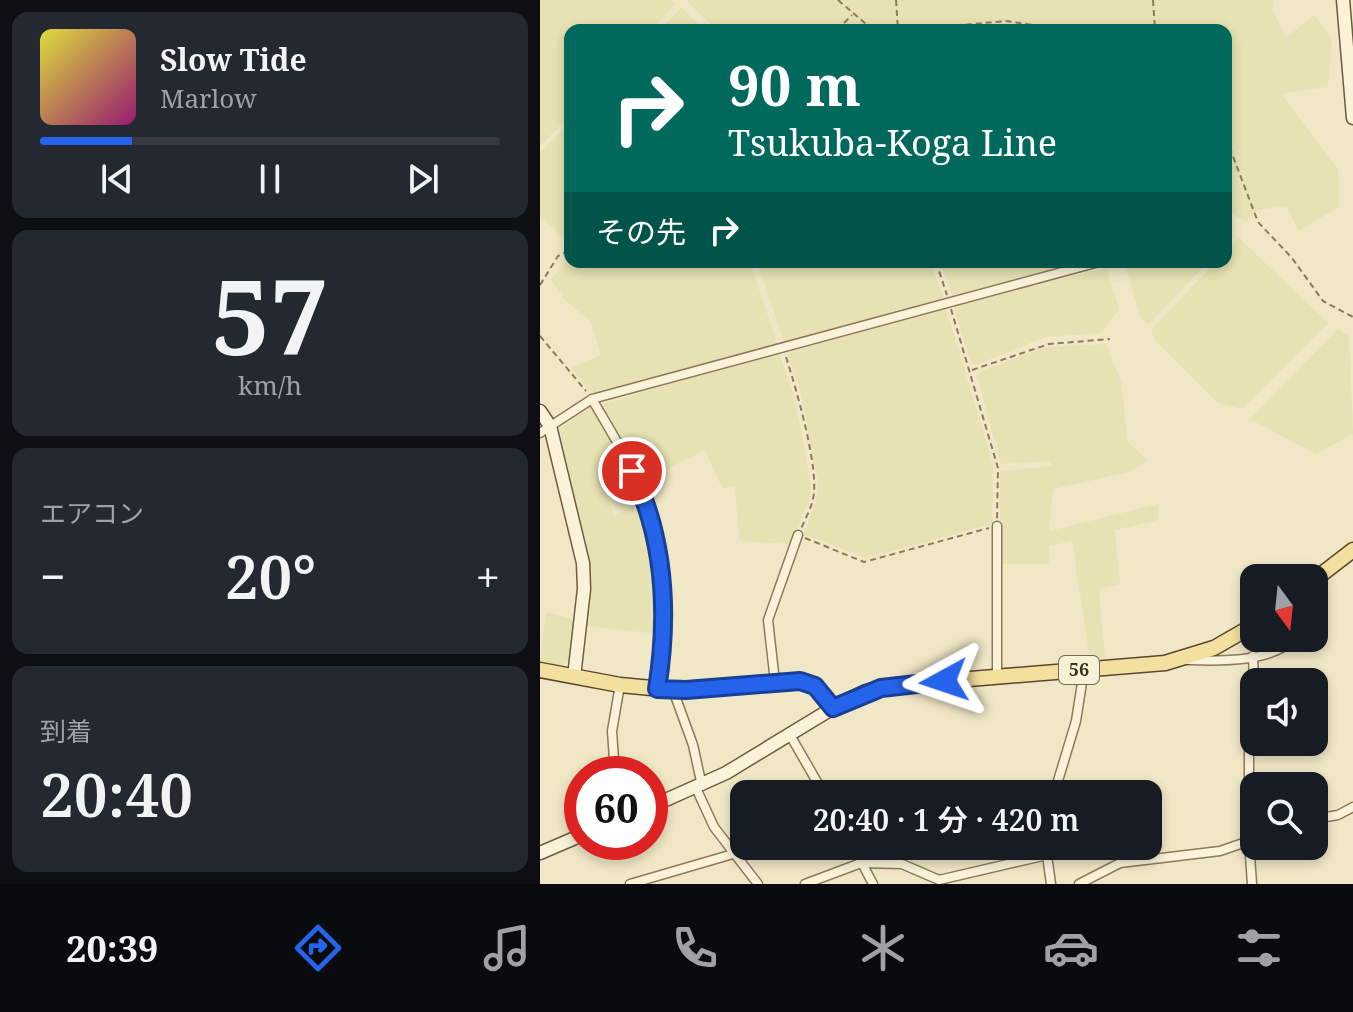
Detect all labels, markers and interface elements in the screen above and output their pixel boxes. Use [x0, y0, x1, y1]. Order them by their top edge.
text: Slow Tide [160, 39, 307, 80]
text: 90 m [728, 46, 861, 122]
icon: right [596, 56, 700, 160]
text: Marlow [160, 80, 257, 116]
text: Tsukuba-Koga Line [728, 118, 1057, 167]
icon: previous [95, 157, 139, 201]
icon: pause [248, 157, 292, 201]
icon: next [401, 157, 445, 201]
icon: right [702, 208, 746, 252]
text: その先 [596, 211, 686, 252]
text: 57 [211, 244, 329, 385]
text: km/h [238, 367, 302, 403]
pin [598, 437, 666, 505]
icon: arrive [610, 449, 654, 493]
text: エアコン [40, 495, 144, 531]
text: 20° [225, 535, 316, 617]
text: − [40, 546, 65, 606]
text: + [475, 546, 500, 606]
north arrow [1240, 564, 1328, 652]
map controls [1240, 564, 1328, 860]
position arrow [902, 639, 986, 723]
road number: 56 [1059, 656, 1099, 684]
button: sound [1240, 668, 1328, 756]
text: 到着 [40, 713, 92, 749]
text: 20:40 [40, 753, 193, 835]
speed limit sign: 60 [564, 756, 668, 860]
button: search [1240, 772, 1328, 860]
text: 20:40 · 1 分 · 420 m [813, 799, 1079, 840]
icon: directions [290, 920, 346, 976]
icon: music [479, 920, 535, 976]
icon: phone [667, 920, 723, 976]
icon: climate [855, 920, 911, 976]
icon: car [1043, 920, 1099, 976]
icon: filters [1231, 920, 1287, 976]
text: 20:39 [66, 924, 158, 973]

